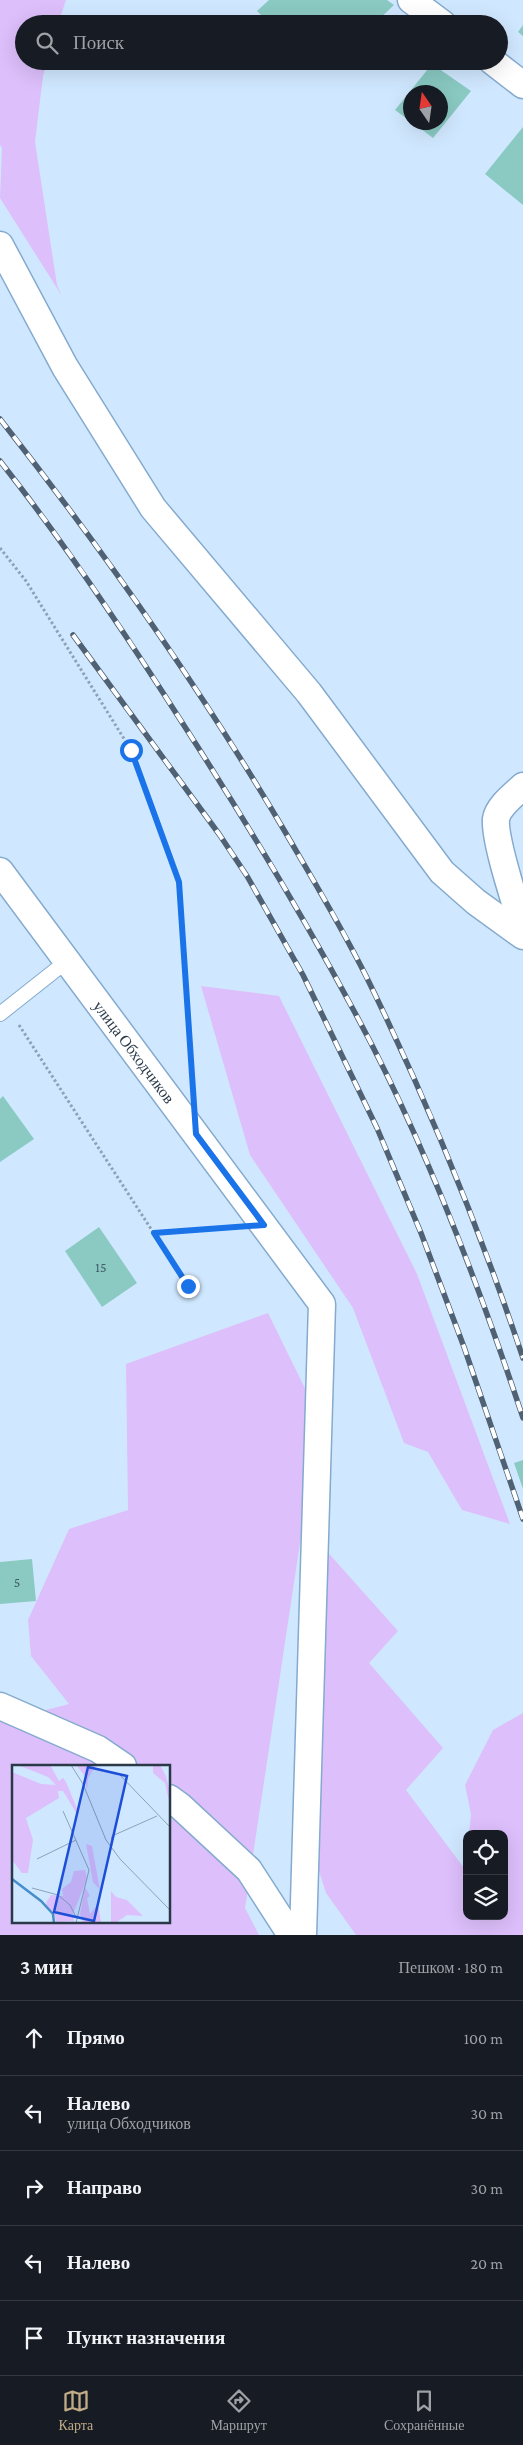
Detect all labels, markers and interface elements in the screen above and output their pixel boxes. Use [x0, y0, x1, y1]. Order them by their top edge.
search box [15, 15, 508, 70]
icon: search [33, 29, 61, 57]
text: Поиск [73, 32, 124, 53]
north arrow [403, 85, 448, 130]
route start [120, 739, 143, 762]
street label: улица Обходчиков [89, 997, 178, 1108]
house number: 15 [95, 1259, 107, 1275]
route end [177, 1275, 200, 1298]
house number: 5 [14, 1574, 20, 1590]
inset map [12, 1765, 170, 1922]
map controls [463, 1830, 508, 1920]
button: locate [463, 1830, 508, 1875]
button: layers [463, 1875, 508, 1920]
text: 3 мин [20, 1955, 73, 1979]
text: Пешком · 180 m [399, 1959, 503, 1976]
icon: ahead [20, 2024, 48, 2052]
text: Прямо [67, 2027, 125, 2048]
text: 100 m [464, 2030, 503, 2047]
text: Налево [67, 2093, 130, 2114]
icon: left [20, 2099, 48, 2127]
text: 30 m [471, 2105, 503, 2122]
text: улица Обходчиков [67, 2115, 191, 2132]
icon: right [20, 2174, 48, 2202]
text: Направо [67, 2177, 142, 2198]
text: 30 m [471, 2180, 503, 2197]
icon: left [20, 2249, 48, 2277]
text: Налево [67, 2252, 130, 2273]
text: 20 m [470, 2255, 503, 2272]
icon: arrive [20, 2324, 48, 2352]
text: Пункт назначения [67, 2327, 225, 2348]
tab: Карта [59, 2387, 93, 2434]
tab: Маршрут [210, 2387, 267, 2434]
tab: Сохранённые [384, 2387, 464, 2434]

